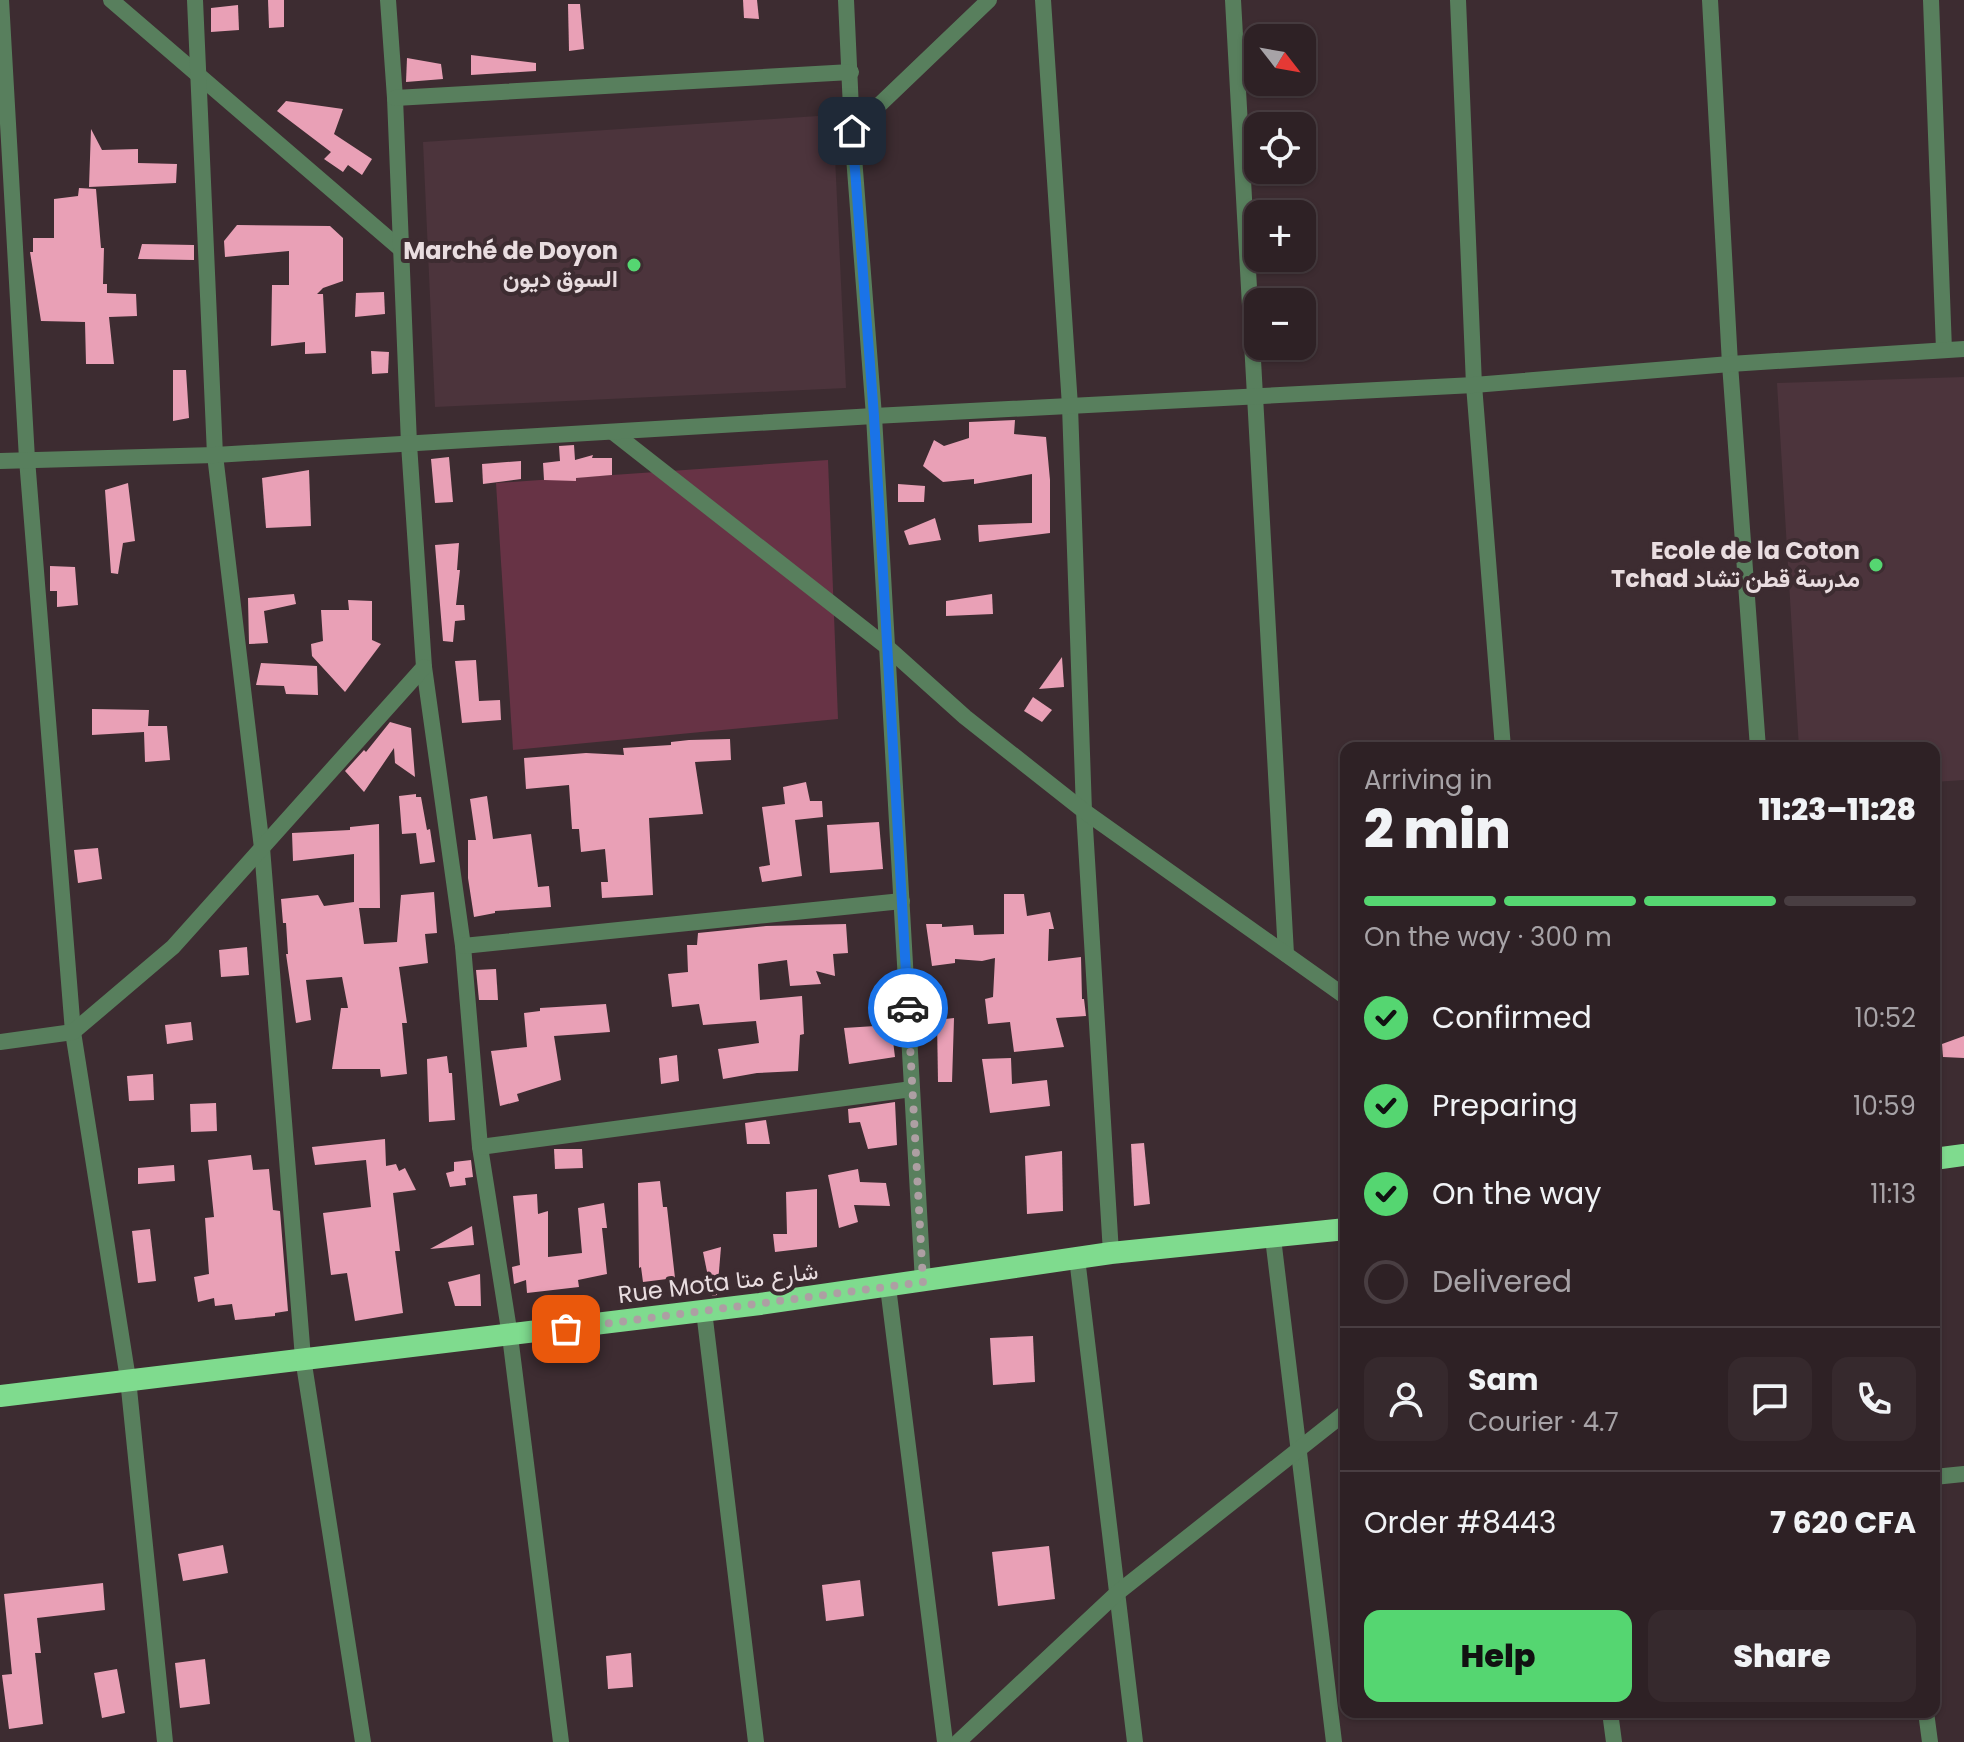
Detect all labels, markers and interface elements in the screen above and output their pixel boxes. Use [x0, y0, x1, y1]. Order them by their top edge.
north arrow [1244, 24, 1316, 96]
map controls [1244, 24, 1316, 360]
pin [818, 97, 886, 165]
icon: home [830, 109, 874, 153]
button: locate [1244, 112, 1316, 184]
button: + [1244, 200, 1316, 272]
place label: Marché de Doyon السوق ديون [403, 234, 618, 295]
marker: Marché de Doyon السوق ديون [625, 256, 643, 274]
button: − [1244, 288, 1316, 360]
place label: Ecole de la Coton Tchad مدرسة قطن تشاد [1611, 534, 1860, 595]
marker: Ecole de la Coton Tchad مدرسة قطن تشاد [1867, 556, 1885, 574]
text: Arriving in [1364, 762, 1493, 798]
text: 11:23–11:28 [1759, 788, 1916, 831]
text: 2 min [1364, 793, 1511, 866]
text: On the way · 300 m [1364, 919, 1612, 955]
courier [868, 968, 948, 1048]
icon: car [886, 986, 930, 1030]
icon: check [1364, 996, 1408, 1040]
text: Confirmed [1432, 996, 1592, 1039]
text: 10:52 [1855, 1000, 1916, 1036]
icon: check [1364, 1084, 1408, 1128]
text: Preparing [1432, 1084, 1578, 1127]
text: 10:59 [1853, 1088, 1916, 1124]
icon: check [1364, 1172, 1408, 1216]
text: On the way [1432, 1172, 1601, 1215]
text: 11:13 [1870, 1176, 1916, 1212]
street label: Rue Mota شارع متا [616, 1254, 820, 1311]
text: Delivered [1432, 1260, 1572, 1303]
pin [532, 1295, 600, 1363]
icon: bag [544, 1307, 588, 1351]
button: person [1364, 1357, 1448, 1441]
button: chat [1728, 1357, 1812, 1441]
button: phone [1832, 1357, 1916, 1441]
text: Sam [1468, 1358, 1539, 1401]
text: Courier · 4.7 [1468, 1404, 1619, 1440]
text: Order #8443 [1364, 1501, 1556, 1544]
text: 7 620 CFA [1770, 1501, 1916, 1544]
button: Help [1364, 1610, 1632, 1702]
button: Share [1648, 1610, 1916, 1702]

